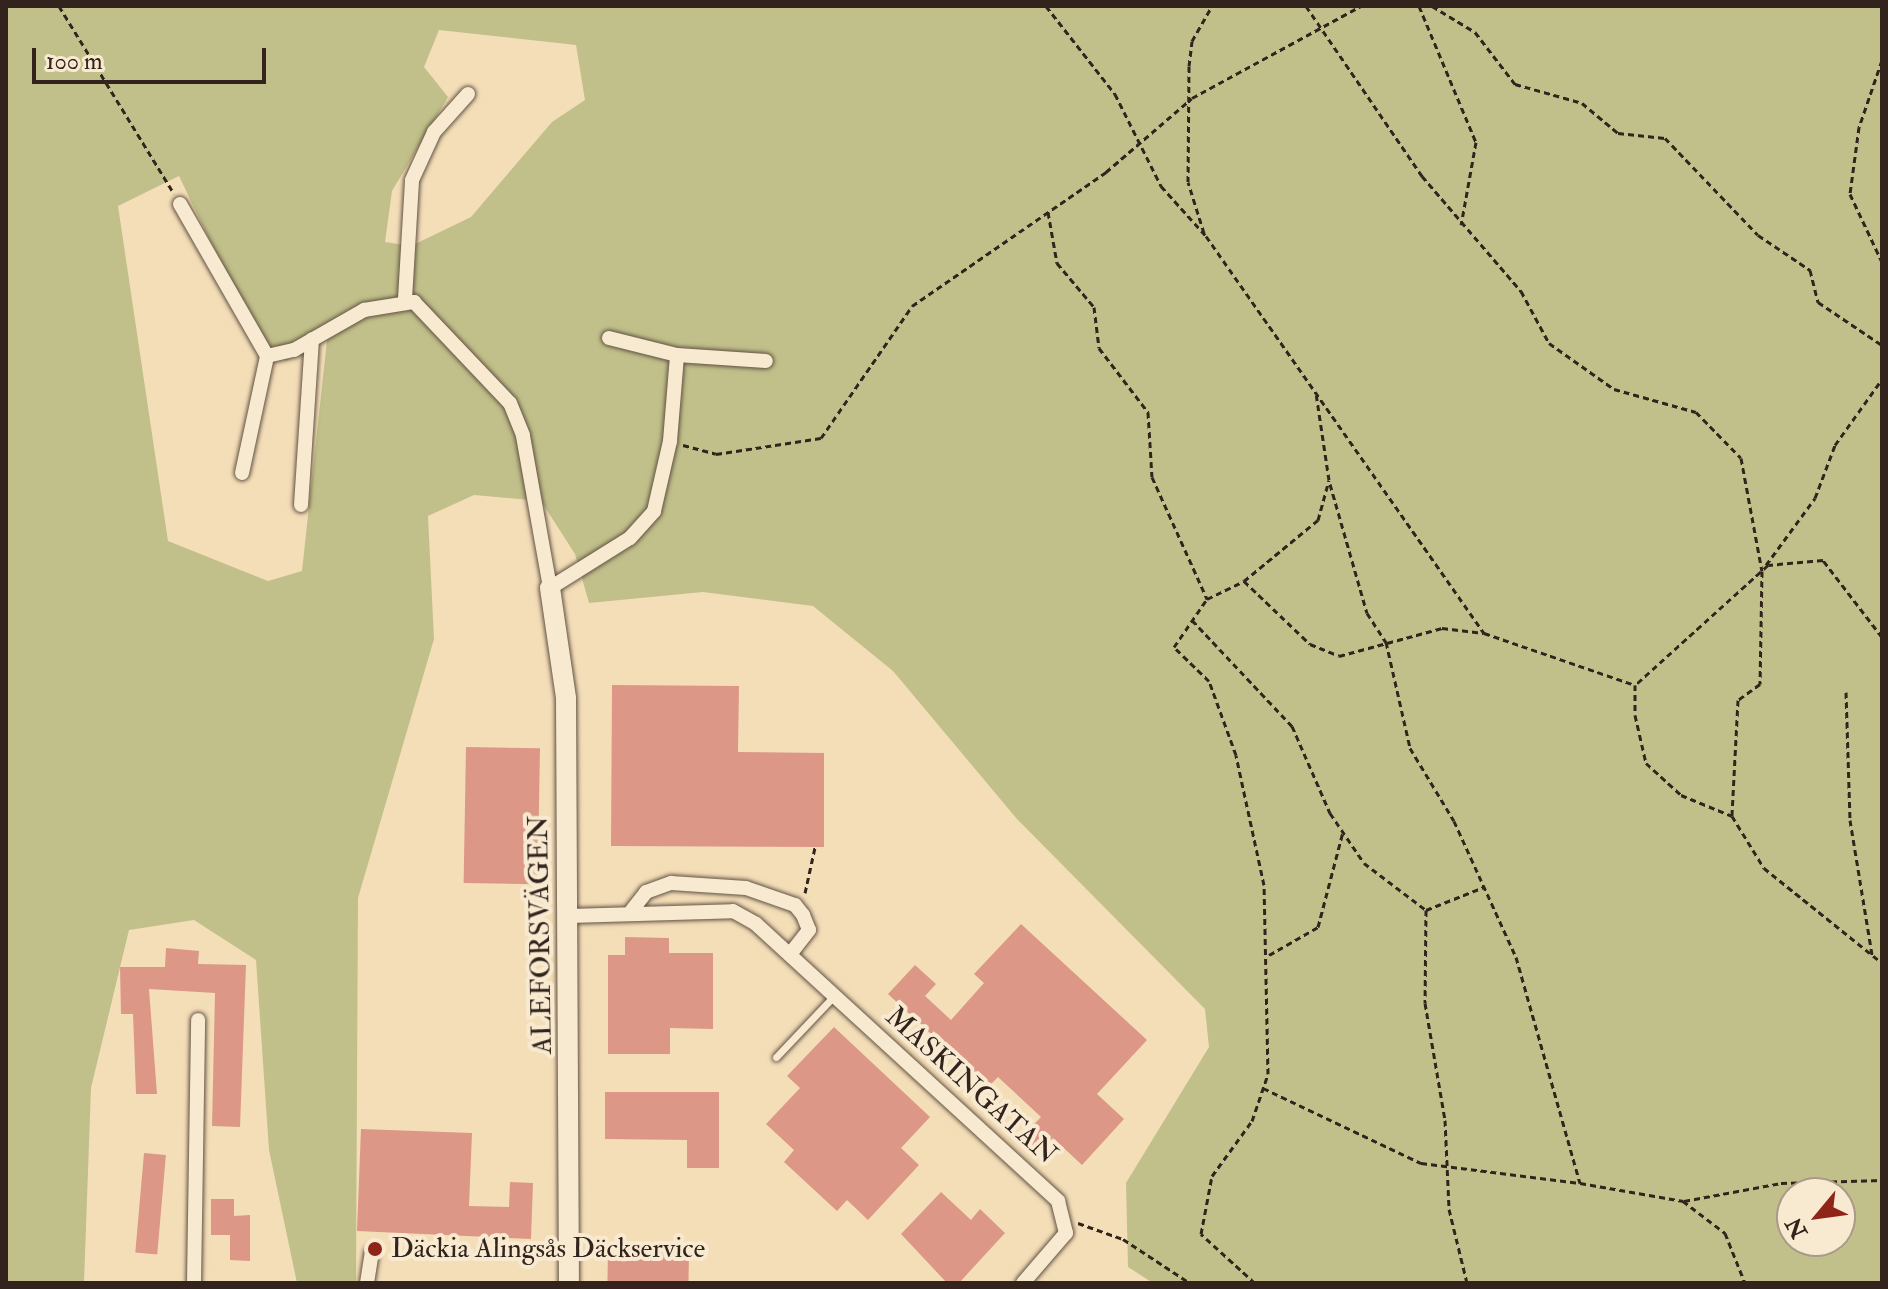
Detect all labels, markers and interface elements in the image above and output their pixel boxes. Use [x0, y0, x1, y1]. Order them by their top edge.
scale bar [36, 32, 270, 82]
text: 100 m [46, 46, 103, 77]
street label: ALEFORSVÄGEN [522, 815, 560, 1055]
street label: MASKINGATAN [878, 1000, 1064, 1172]
north arrow [1776, 1177, 1856, 1257]
text: N [1780, 1212, 1814, 1243]
place label: Däckia Alingsås Däckservice [391, 1232, 705, 1266]
marker: Däckia Alingsås Däckservice [366, 1240, 384, 1258]

